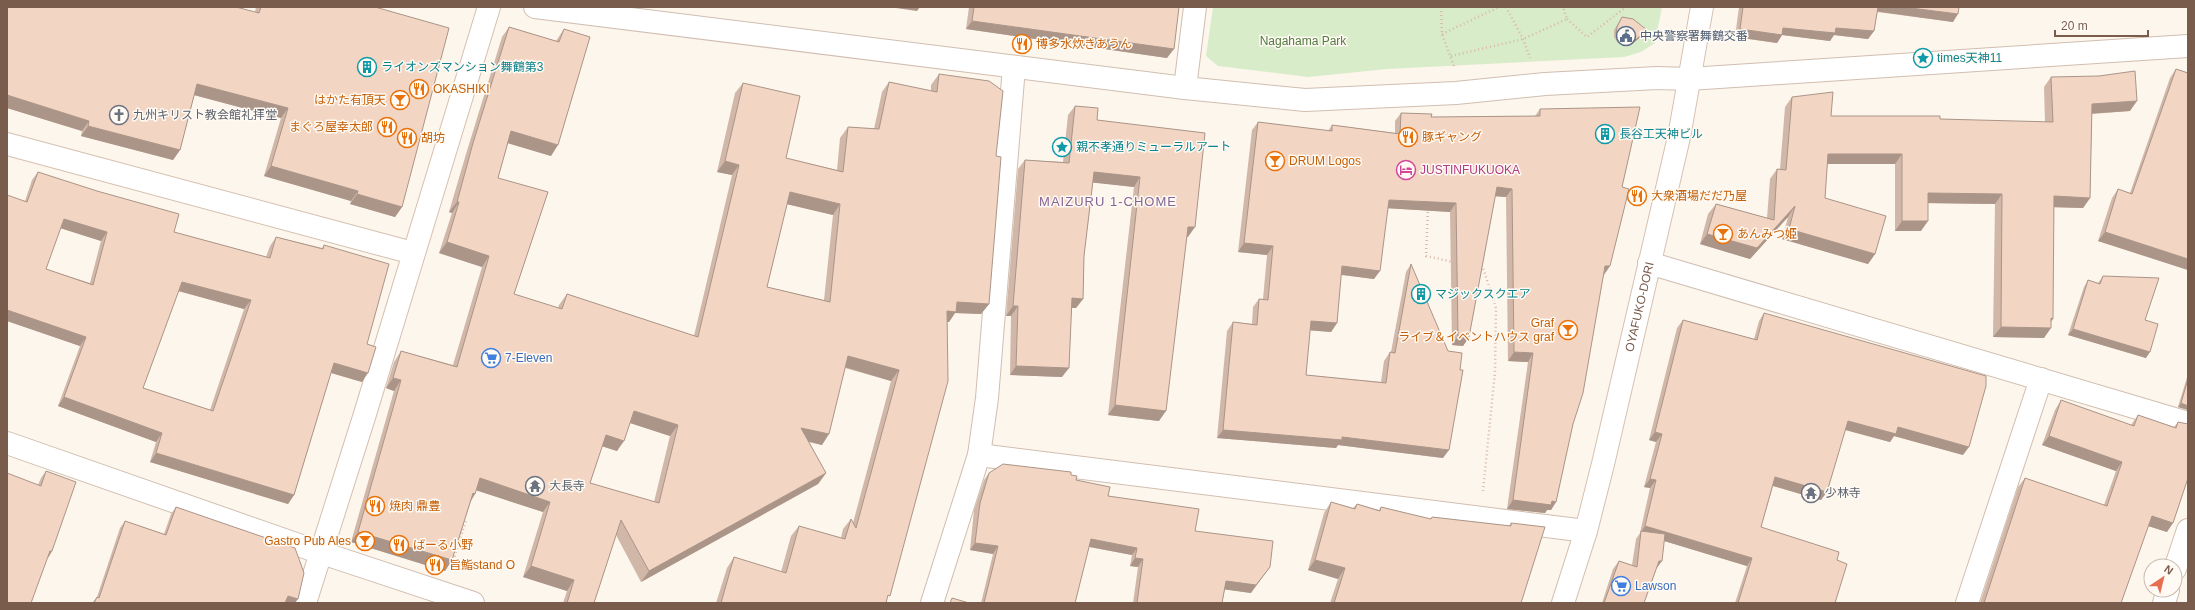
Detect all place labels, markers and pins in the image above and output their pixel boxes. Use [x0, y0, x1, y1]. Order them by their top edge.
public building icon: 中央警察署舞鶴交番 [1615, 25, 1637, 47]
place label: 中央警察署舞鶴交番 [1640, 29, 1748, 43]
restaurant icon: 博多水炊きあうん [1011, 33, 1033, 55]
place label: 博多水炊きあうん [1036, 37, 1132, 51]
place icon: times天神11 [1912, 47, 1934, 69]
place label: times天神11 [1937, 51, 2002, 65]
building icon: ライオンズマンション舞鶴第3 [356, 56, 378, 78]
place label: ライオンズマンション舞鶴第3 [381, 60, 544, 74]
restaurant icon: OKASHIKI [408, 78, 430, 100]
place label: OKASHIKI [433, 82, 490, 96]
bar icon: はかた有頂天 [389, 89, 411, 111]
place label: はかた有頂天 [314, 93, 386, 107]
church icon: 九州キリスト教会館礼拝堂 [108, 104, 130, 126]
place label: 九州キリスト教会館礼拝堂 [133, 108, 277, 122]
restaurant icon: まぐろ屋幸太郎 [376, 116, 398, 138]
place label: まぐろ屋幸太郎 [289, 120, 373, 134]
building icon: 長谷工天神ビル [1594, 123, 1616, 145]
restaurant icon: 豚ギャング [1397, 126, 1419, 148]
restaurant icon: 胡坊 [396, 127, 418, 149]
place label: 長谷工天神ビル [1619, 127, 1703, 141]
place label: 豚ギャング [1422, 130, 1482, 144]
place label: 胡坊 [421, 131, 445, 145]
place icon: 親不孝通りミューラルアート [1051, 136, 1073, 158]
place label: 親不孝通りミューラルアート [1076, 140, 1231, 154]
bar icon: DRUM Logos [1264, 150, 1286, 172]
place label: DRUM Logos [1289, 154, 1361, 168]
hotel icon: JUSTINFUKUOKA [1395, 159, 1417, 181]
place label: JUSTINFUKUOKA [1420, 163, 1520, 177]
restaurant icon: 大衆酒場だだ乃屋 [1626, 185, 1648, 207]
place label: 大衆酒場だだ乃屋 [1651, 189, 1747, 203]
bar icon: あんみつ姫 [1712, 223, 1734, 245]
place label: あんみつ姫 [1737, 227, 1797, 241]
building icon: マジックスクエア [1410, 283, 1432, 305]
place label: マジックスクエア [1435, 287, 1531, 301]
place label: Graf ライブ＆イベントハウス graf [1398, 316, 1555, 344]
bar icon: Graf ライブ＆イベントハウス graf [1557, 319, 1579, 341]
supermarket icon: 7-Eleven [480, 347, 502, 369]
place label: 7-Eleven [505, 351, 552, 365]
temple icon: 大長寺 [524, 475, 546, 497]
place label: 大長寺 [549, 479, 585, 493]
temple icon: 少林寺 [1800, 482, 1822, 504]
place label: 少林寺 [1825, 486, 1861, 500]
restaurant icon: 焼肉 鼎豊 [364, 495, 386, 517]
place label: 焼肉 鼎豊 [389, 499, 440, 513]
bar icon: Gastro Pub Ales [354, 530, 376, 552]
place label: Gastro Pub Ales [264, 534, 351, 548]
restaurant icon: ばーる小野 [388, 534, 410, 556]
place label: ばーる小野 [413, 538, 473, 552]
restaurant icon: 旨鮨stand O [424, 554, 446, 576]
place label: 旨鮨stand O [449, 558, 515, 572]
supermarket icon: Lawson [1610, 575, 1632, 597]
place label: Lawson [1635, 579, 1676, 593]

